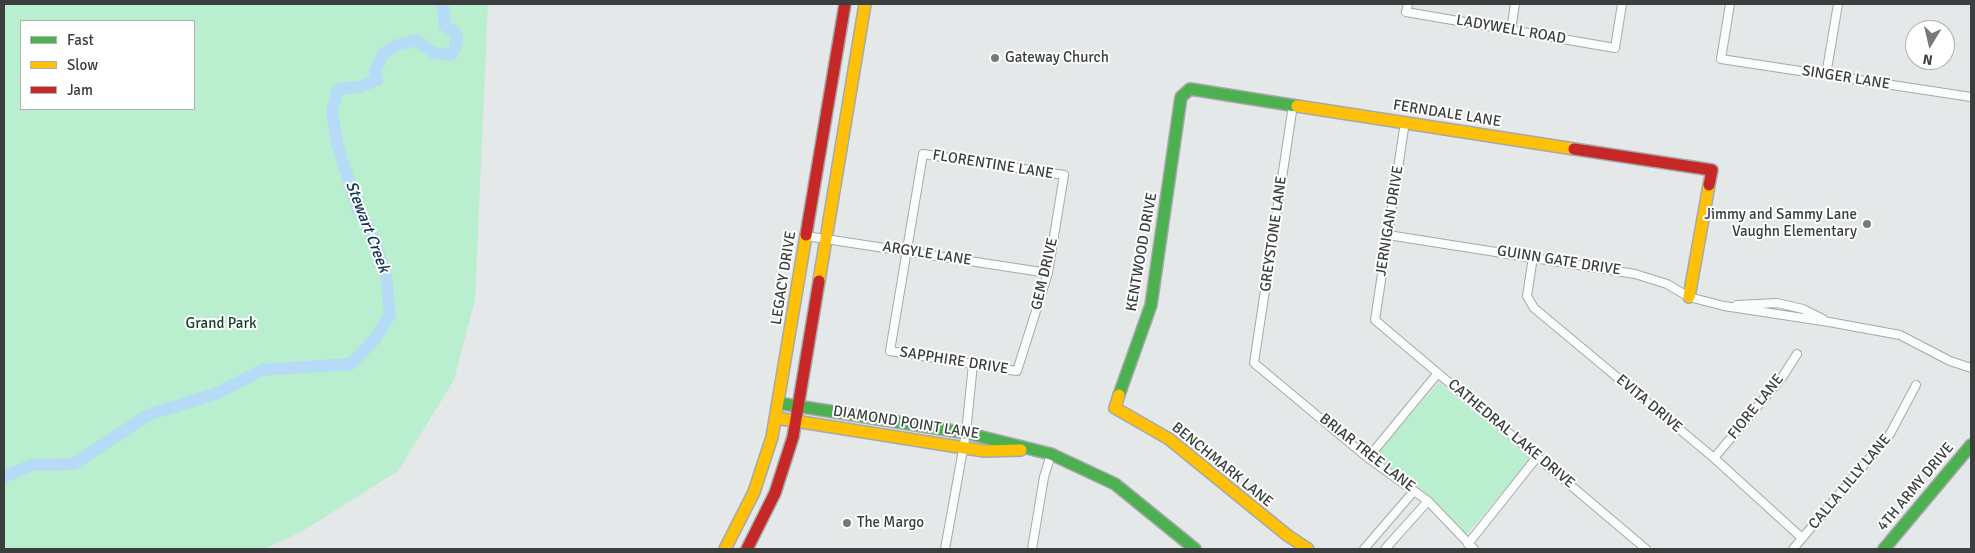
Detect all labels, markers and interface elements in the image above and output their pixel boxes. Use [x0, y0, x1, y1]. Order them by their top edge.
street label: LADYWELL ROAD [1455, 11, 1567, 49]
legend [20, 20, 195, 110]
north arrow [1905, 20, 1955, 70]
text: Fast [67, 31, 94, 49]
place label: Gateway Church [1005, 49, 1109, 67]
text: N [1922, 50, 1934, 68]
marker: Gateway Church [989, 52, 1001, 64]
text: Slow [67, 56, 98, 74]
street label: SINGER LANE [1801, 62, 1891, 94]
text: Jam [67, 81, 93, 99]
street label: FERNDALE LANE [1392, 97, 1502, 131]
street label: FLORENTINE LANE [931, 147, 1055, 183]
street label: JERNIGAN DRIVE [1372, 165, 1408, 277]
street label: GREYSTONE LANE [1257, 175, 1291, 293]
water label: Stewart Creek [341, 179, 393, 275]
street label: KENTWOOD DRIVE [1123, 191, 1161, 313]
place label: Jimmy and Sammy Lane Vaughn Elementary [1704, 206, 1857, 241]
marker: Jimmy and Sammy Lane Vaughn Elementary [1861, 218, 1873, 230]
street label: LEGACY DRIVE [768, 230, 800, 326]
street label: GEM DRIVE [1028, 236, 1062, 312]
street label: ARGYLE LANE [881, 238, 973, 270]
street label: GUINN GATE DRIVE [1496, 242, 1622, 280]
park label: Grand Park [186, 315, 256, 333]
street label: SAPPHIRE DRIVE [898, 344, 1010, 378]
street label: EVITA DRIVE [1612, 371, 1686, 437]
street label: FIORE LANE [1724, 371, 1788, 443]
street label: CATHEDRAL LAKE DRIVE [1444, 376, 1578, 492]
street label: DIAMOND POINT LANE [832, 403, 980, 443]
street label: BRIAR TREE LANE [1316, 410, 1418, 496]
street label: BENCHMARK LANE [1168, 419, 1276, 511]
street label: CALLA LILLY LANE [1805, 431, 1895, 533]
street label: 4TH ARMY DRIVE [1874, 439, 1958, 535]
place label: The Margo [857, 514, 924, 532]
marker: The Margo [841, 517, 853, 529]

